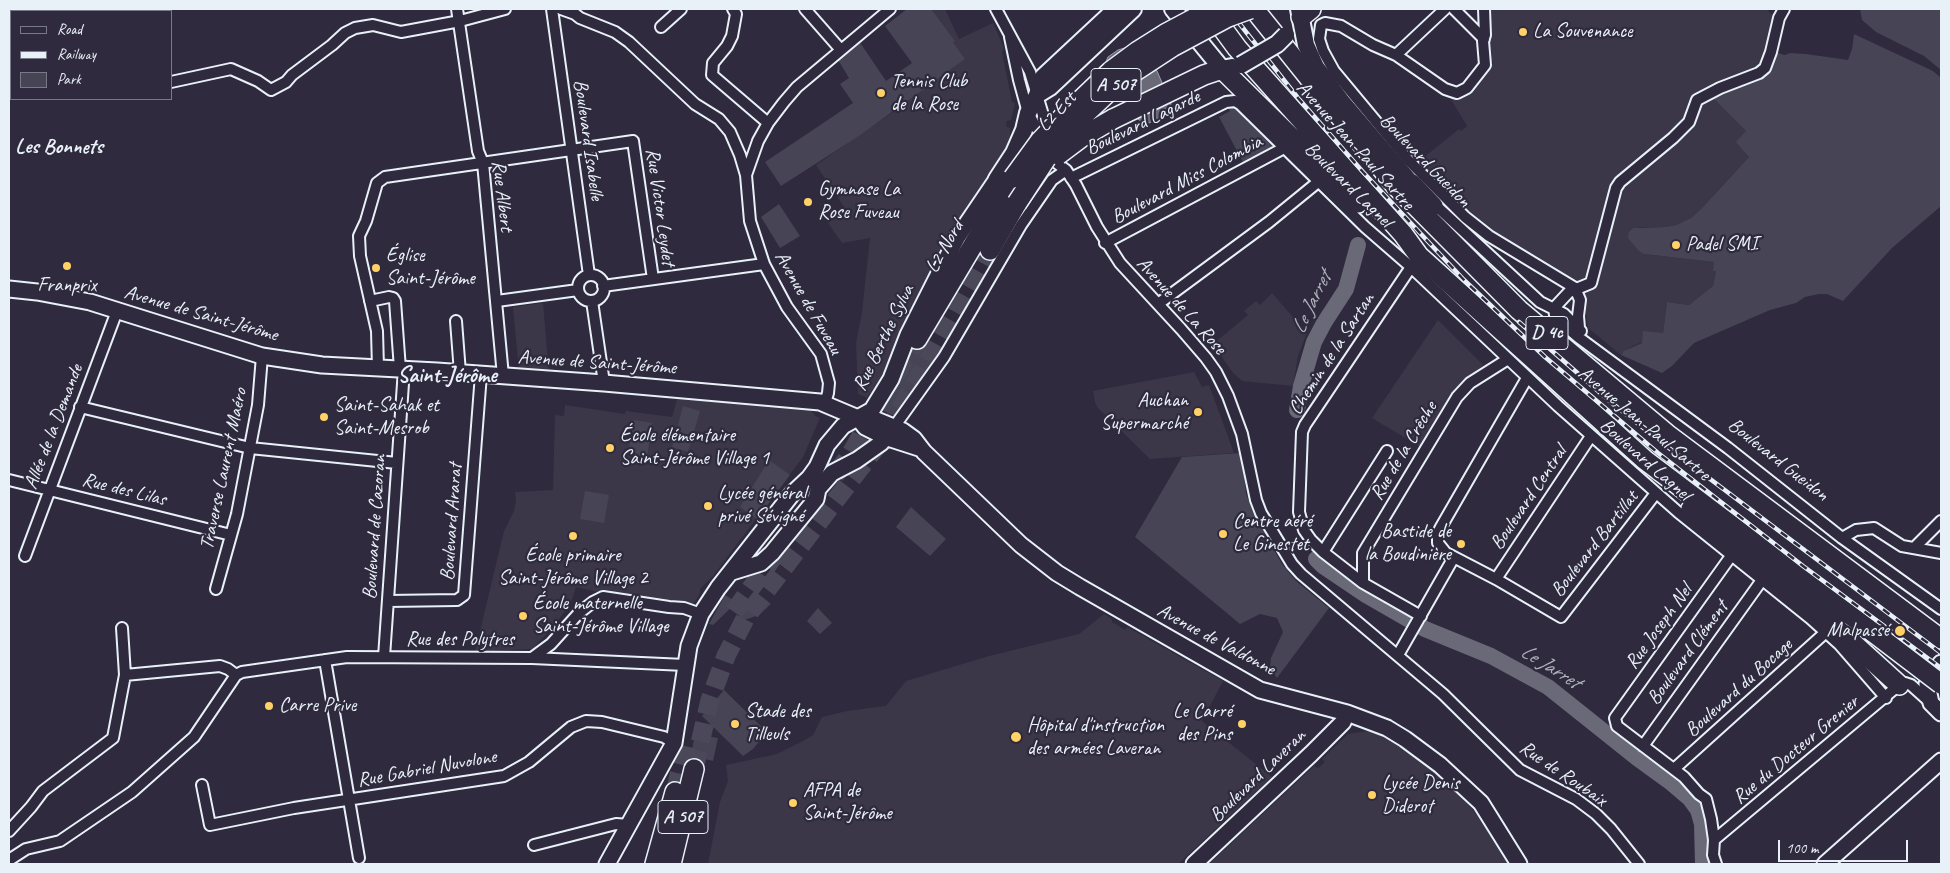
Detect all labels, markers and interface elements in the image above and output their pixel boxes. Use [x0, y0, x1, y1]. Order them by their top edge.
legend [10, 10, 172, 100]
text: Road [57, 20, 82, 39]
place label: La Souvenance [1533, 20, 1633, 44]
marker: La Souvenance [1517, 26, 1529, 38]
text: Railway [57, 45, 96, 64]
road number: A 507 [1091, 68, 1141, 102]
text: Park [57, 70, 81, 89]
place label: Tennis Club de la Rose [891, 70, 967, 117]
street label: Avenue Jean-Paul Sartre [1291, 77, 1419, 215]
street label: Boulevard Isabelle [568, 78, 608, 202]
street label: Boulevard Lagarde [1082, 85, 1204, 161]
marker: Tennis Club de la Rose [875, 87, 887, 99]
street label: L2 Est [1032, 87, 1082, 137]
street label: Boulevard Gueidon [1374, 109, 1476, 213]
street label: Boulevard Miss Colombia [1108, 130, 1266, 230]
district label: Les Bonnets [15, 134, 103, 160]
street label: Boulevard Lagnel [1299, 137, 1397, 233]
street label: Rue Victor Leydet [640, 147, 680, 267]
street label: Rue Albert [486, 159, 518, 233]
place label: Gymnase La Rose Fuveau [818, 178, 900, 225]
marker: Gymnase La Rose Fuveau [802, 196, 814, 208]
street label: L2 Nord [920, 217, 970, 277]
place label: Padel SMI [1686, 233, 1758, 257]
marker: Padel SMI [1670, 239, 1682, 251]
place label: Église Saint-Jérôme [386, 244, 475, 291]
street label: Avenue de Fuveau [769, 247, 847, 359]
street label: Avenue de La Rose [1131, 252, 1231, 360]
marker: Franprix [61, 260, 73, 272]
marker: Église Saint-Jérôme [370, 262, 382, 274]
water label: Le Jarret [1286, 268, 1338, 338]
place label: Franprix [37, 274, 97, 298]
street label: Avenue de Saint-Jérôme [121, 281, 281, 347]
street label: Rue Berthe Sylva [848, 281, 920, 395]
street label: Chemin de la Sartan [1284, 289, 1380, 419]
road number: D 4c [1526, 316, 1568, 349]
street label: Avenue de Saint-Jérôme [517, 345, 677, 381]
street label: Allée de la Demande [19, 361, 89, 493]
street label: Avenue Jean-Paul Sartre [1573, 362, 1715, 486]
district label: Saint-Jérôme [398, 363, 496, 389]
street label: Traverse Laurent Maéro [195, 386, 253, 552]
place label: Auchan Supermarché [1101, 389, 1188, 436]
place label: Saint-Sahak et Saint-Mesrob [334, 394, 439, 441]
street label: Rue de la Crêche [1365, 397, 1443, 505]
marker: Auchan Supermarché [1192, 406, 1204, 418]
marker: Saint-Sahak et Saint-Mesrob [318, 411, 330, 423]
street label: Boulevard Gueidon [1723, 413, 1833, 507]
street label: Boulevard Lagnel [1594, 414, 1696, 506]
place label: École élémentaire Saint-Jérôme Village 1 [620, 424, 769, 471]
street label: Boulevard Central [1485, 441, 1573, 555]
marker: École élémentaire Saint-Jérôme Village 1 [604, 442, 616, 454]
street label: Boulevard de Cazoran [358, 454, 392, 600]
street label: Boulevard Ararat [436, 463, 468, 581]
street label: Rue des Lilas [80, 468, 168, 512]
place label: Lycée général privé Sévigné [718, 482, 806, 529]
street label: Boulevard Bartillat [1546, 486, 1644, 602]
marker: Lycée général privé Sévigné [702, 500, 714, 512]
place label: Centre aéré Le Ginestet [1233, 510, 1312, 557]
place label: Bastide de la Boudinière [1365, 520, 1451, 567]
marker: Centre aéré Le Ginestet [1217, 528, 1229, 540]
marker: École primaire Saint-Jérôme Village 2 [567, 530, 579, 542]
marker: Bastide de la Boudinière [1455, 538, 1467, 550]
place label: École primaire Saint-Jérôme Village 2 [498, 544, 648, 591]
street label: Rue Joseph Nel [1620, 580, 1698, 674]
place label: École maternelle Saint-Jérôme Village [533, 592, 668, 639]
street label: Boulevard Clément [1642, 596, 1734, 710]
street label: Avenue de Valdonne [1153, 599, 1279, 681]
marker: École maternelle Saint-Jérôme Village [517, 610, 529, 622]
place label: Malpassé [1827, 619, 1889, 643]
marker: Malpassé [1893, 624, 1907, 638]
street label: Rue des Polytres [406, 628, 514, 652]
street label: Boulevard du Bocage [1680, 634, 1798, 742]
water label: Le Jarret [1516, 639, 1584, 695]
street label: Rue du Docteur Grenier [1728, 690, 1864, 810]
place label: Carre Prive [279, 694, 356, 718]
marker: Carre Prive [263, 700, 275, 712]
place label: Stade des Tilleuls [745, 700, 811, 747]
place label: Le Carré des Pins [1173, 700, 1232, 747]
place label: Hôpital d'instruction des armées Laveran [1027, 714, 1164, 761]
marker: Stade des Tilleuls [729, 718, 741, 730]
marker: Le Carré des Pins [1236, 718, 1248, 730]
street label: Boulevard Laveran [1205, 724, 1311, 828]
marker: Hôpital d'instruction des armées Laveran [1009, 730, 1023, 744]
street label: Rue de Roubaix [1515, 736, 1611, 812]
street label: Rue Gabriel Nuvolone [356, 745, 498, 793]
place label: Lycée Denis Diderot [1382, 772, 1460, 819]
place label: AFPA de Saint-Jérôme [803, 779, 892, 826]
marker: Lycée Denis Diderot [1366, 789, 1378, 801]
marker: AFPA de Saint-Jérôme [787, 797, 799, 809]
road number: A 507 [658, 800, 708, 834]
scale bar [1780, 830, 1910, 862]
text: 100 m [1786, 839, 1818, 858]

